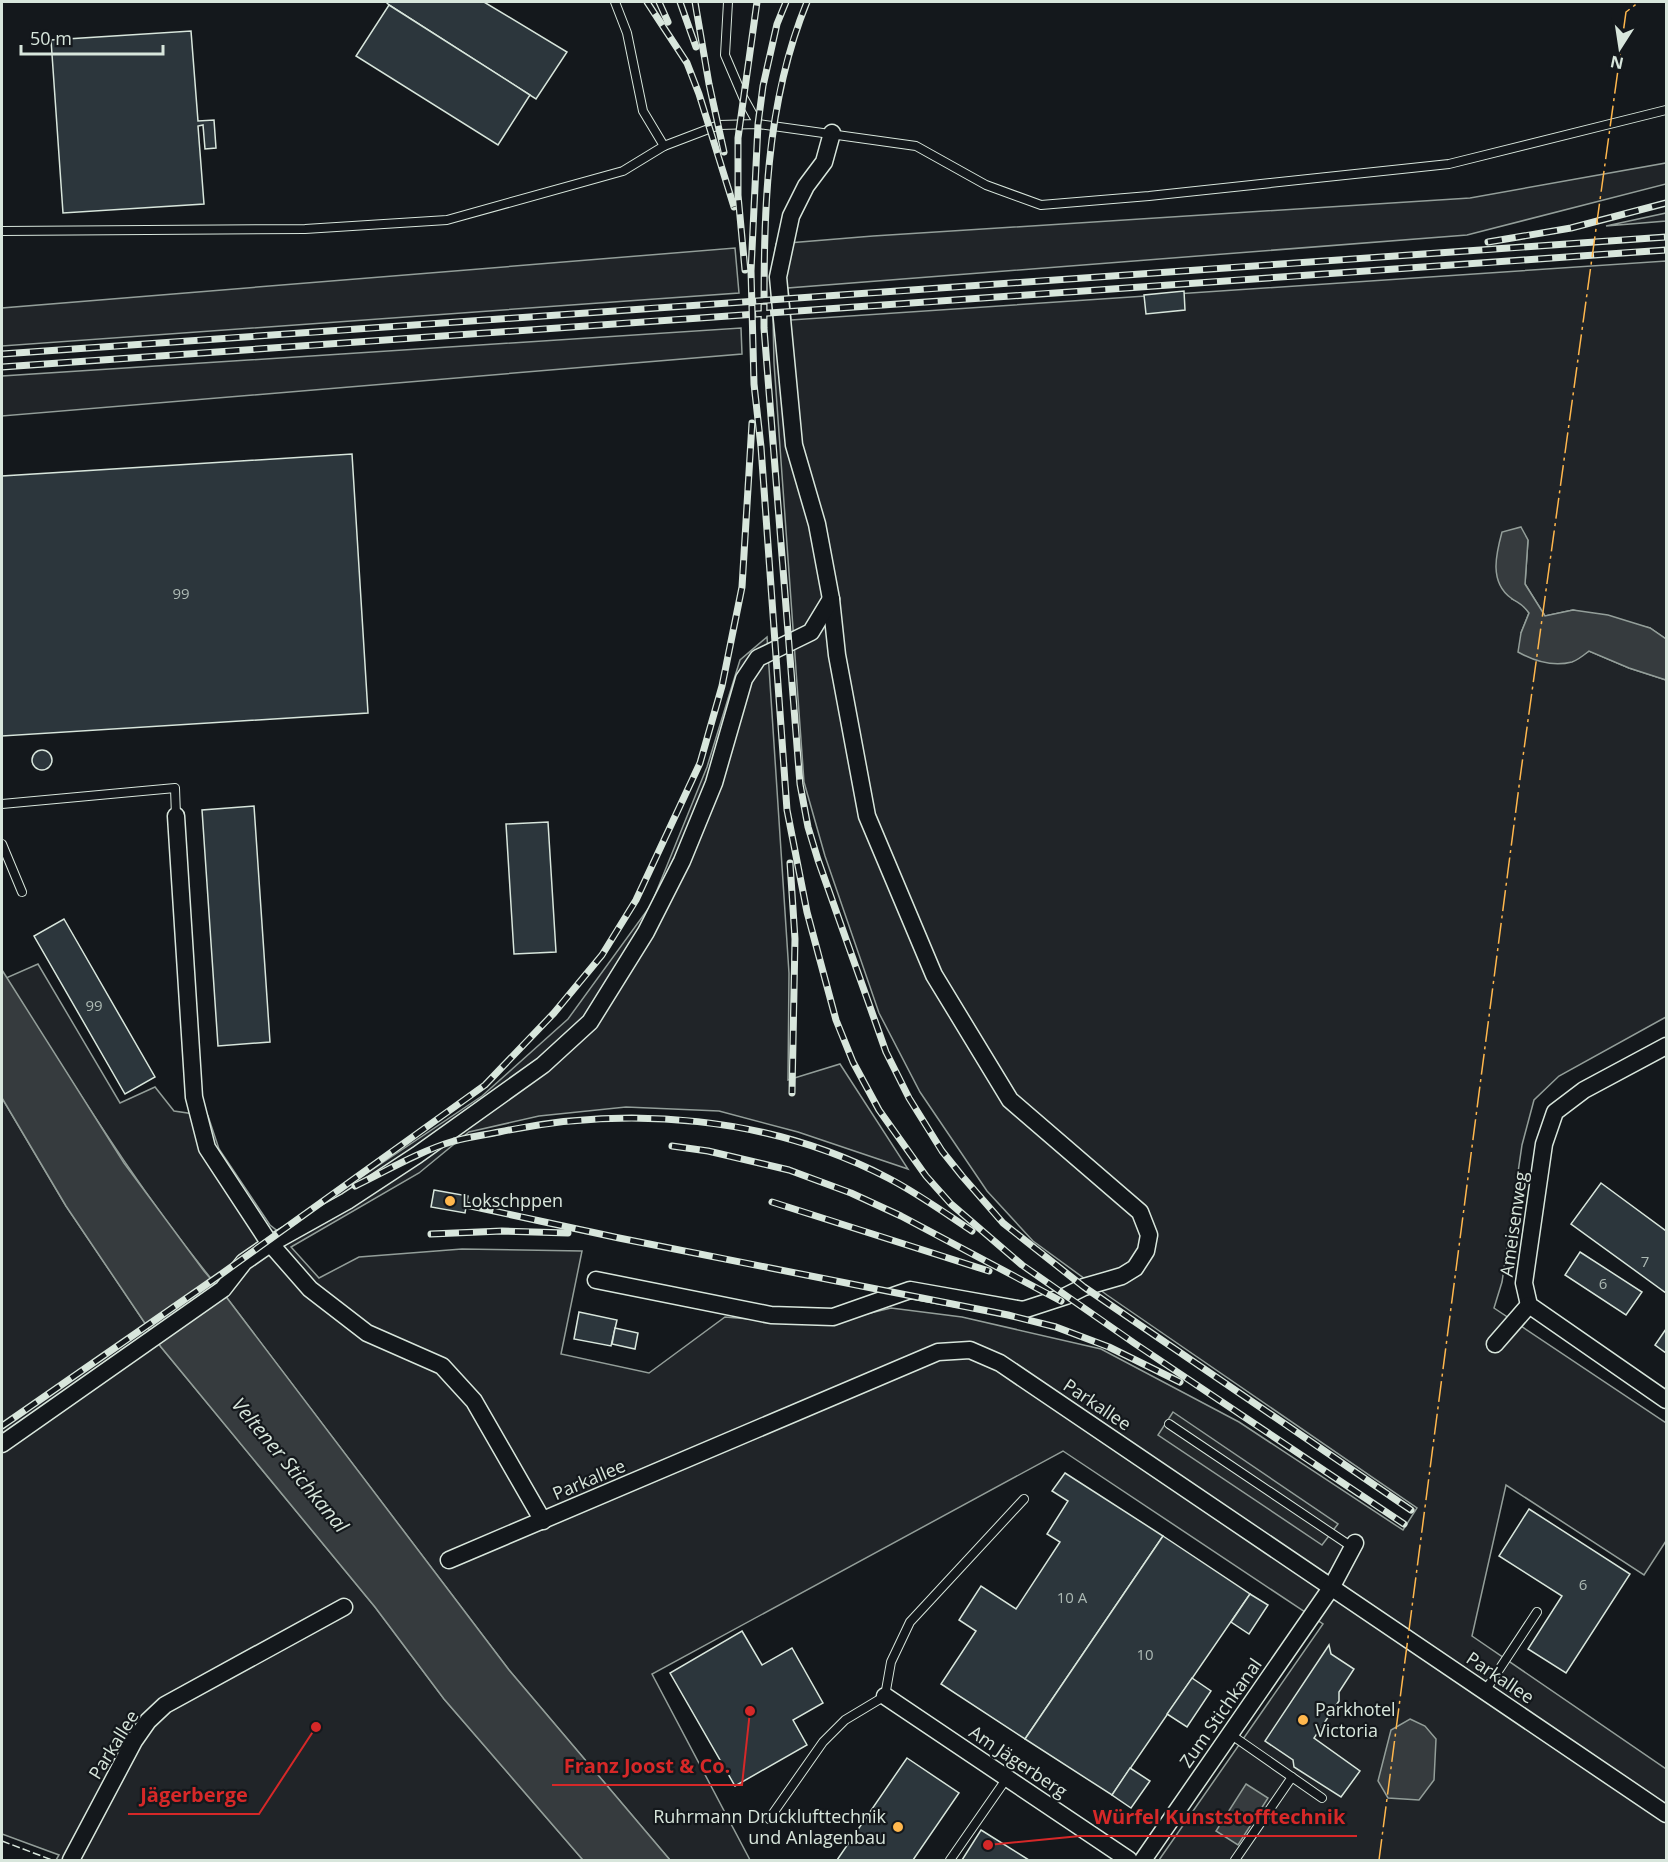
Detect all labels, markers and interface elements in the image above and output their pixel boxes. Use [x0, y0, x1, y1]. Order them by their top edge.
scale bar [21, 18, 164, 56]
north arrow [1590, 18, 1650, 78]
text: 50 m [30, 26, 72, 50]
text: N [1608, 51, 1626, 75]
house number: 99 [172, 583, 190, 603]
house number: 99 [85, 995, 103, 1015]
street label: Ameisenweg [1494, 1169, 1532, 1278]
place label: Lokschppen [462, 1188, 563, 1212]
marker: Lokschppen [443, 1194, 457, 1208]
house number: 7 [1641, 1251, 1649, 1271]
house number: 6 [1599, 1273, 1607, 1293]
street label: Parkallee [1059, 1373, 1136, 1436]
water label: Veltener Stichkanal [226, 1391, 355, 1539]
street label: Parkallee [549, 1453, 629, 1505]
house number: 6 [1579, 1574, 1587, 1594]
house number: 10 A [1057, 1587, 1088, 1607]
house number: 10 [1136, 1644, 1154, 1664]
street label: Parkallee [1462, 1646, 1539, 1709]
street label: Zum Stichkanal [1174, 1653, 1267, 1772]
place label: Parkhotel Victoria [1315, 1697, 1396, 1742]
street label: Parkallee [83, 1705, 144, 1783]
marker: Parkhotel Victoria [1296, 1713, 1310, 1727]
street label: Am Jägerberg [965, 1720, 1072, 1803]
callout: Franz Joost & Co. [552, 1747, 742, 1785]
text: Franz Joost & Co. [564, 1752, 730, 1779]
callout: Jägerberge [128, 1776, 259, 1814]
text: Jägerberge [138, 1781, 248, 1808]
callout: Würfel Kunststofftechnik [1080, 1798, 1357, 1836]
text: Würfel Kunststofftechnik [1093, 1803, 1346, 1830]
place label: Ruhrmann Drucklufttechnik und Anlagenbau [653, 1804, 887, 1849]
marker: Ruhrmann Drucklufttechnik und Anlagenbau [891, 1820, 905, 1834]

